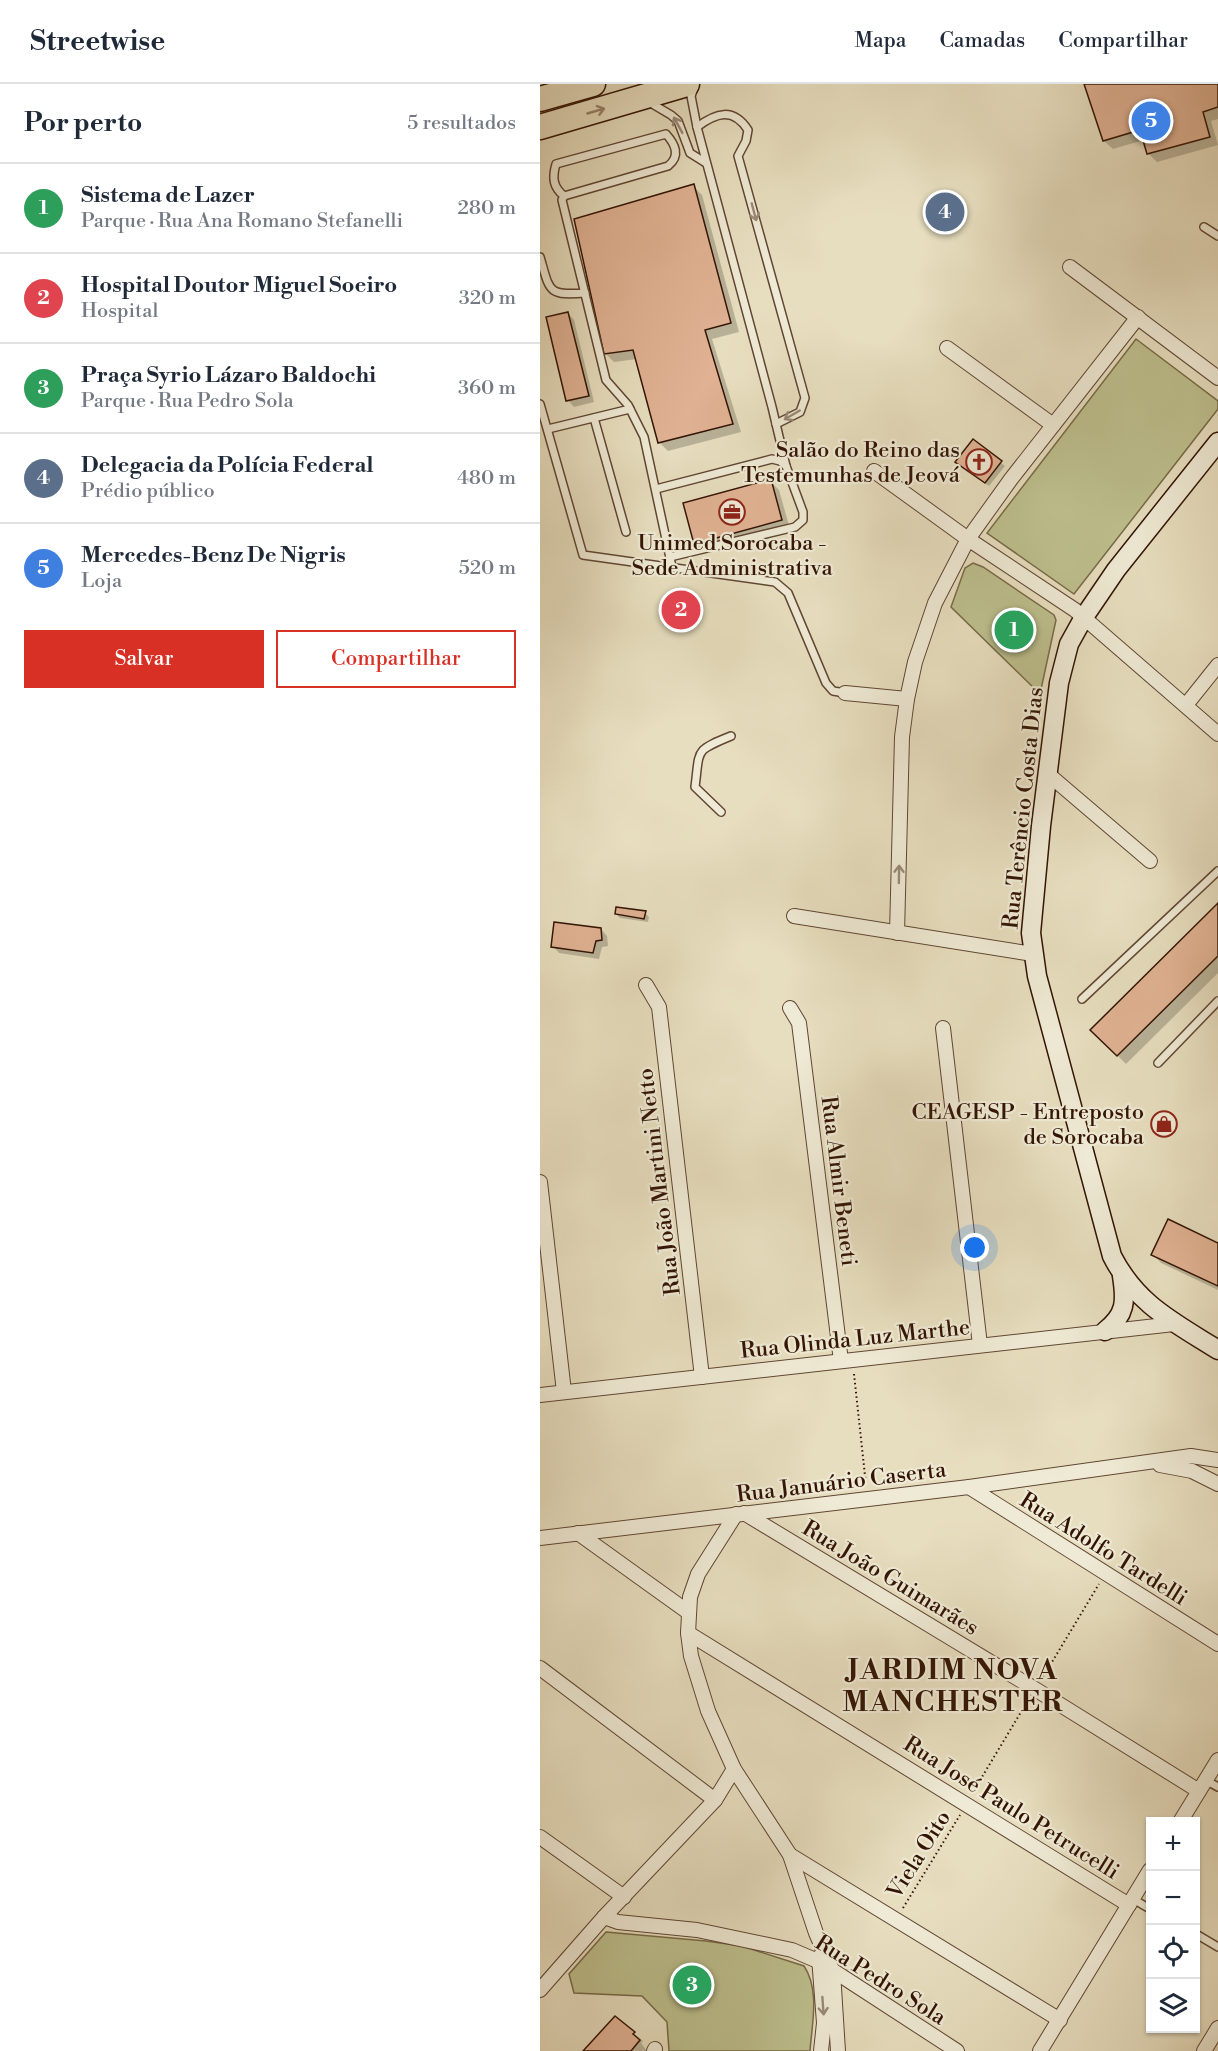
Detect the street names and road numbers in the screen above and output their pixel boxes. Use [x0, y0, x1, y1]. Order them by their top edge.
street label: Rua Terêncio Costa Dias [997, 686, 1050, 930]
street label: Rua João Martini Netto [632, 1067, 687, 1297]
street label: Rua Almir Beneti [815, 1094, 862, 1268]
street label: Rua Olinda Luz Marthe [739, 1314, 971, 1365]
street label: Rua Januário Caserta [735, 1456, 948, 1509]
street label: Rua Adolfo Tardelli [1014, 1487, 1192, 1612]
street label: Rua João Guimarães [797, 1515, 983, 1642]
street label: Rua José Paulo Petrucelli [898, 1731, 1124, 1886]
street label: Viela Oito [881, 1806, 957, 1905]
street label: Rua Pedro Sola [810, 1929, 951, 2032]

